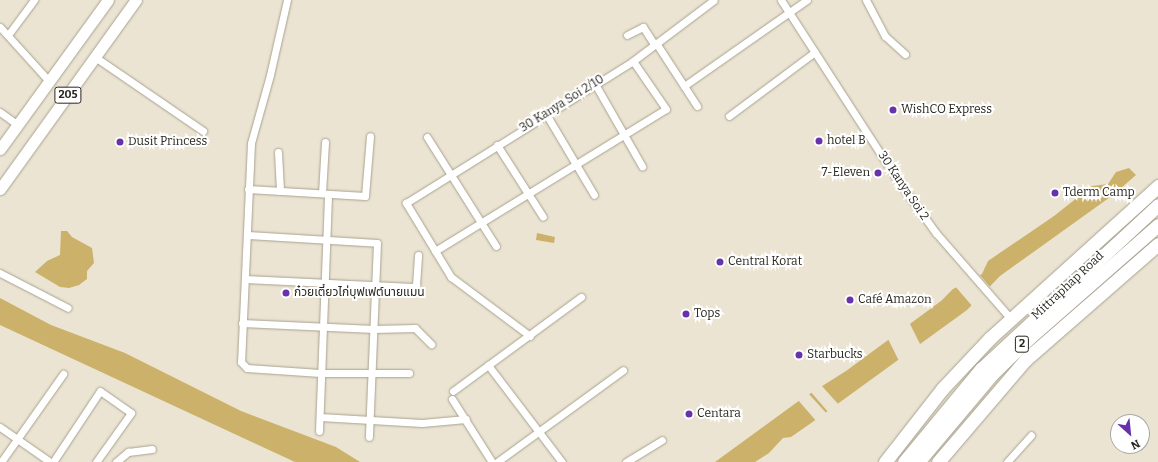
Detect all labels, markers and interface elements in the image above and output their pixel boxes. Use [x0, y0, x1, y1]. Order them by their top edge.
street label: 30 Kanya Soi 2/10 [517, 72, 607, 136]
road number: 205 [54, 86, 82, 104]
place label: WishCO Express [901, 103, 992, 117]
marker: WishCO Express [888, 105, 898, 115]
place label: hotel B [827, 134, 866, 148]
place label: Dusit Princess [128, 135, 207, 149]
marker: hotel B [814, 136, 824, 146]
marker: Dusit Princess [115, 137, 125, 147]
street label: 30 Kanya Soi 2 [875, 149, 931, 223]
place label: 7-Eleven [821, 166, 870, 180]
marker: 7-Eleven [873, 168, 883, 178]
place label: Tderm Camp [1063, 186, 1135, 200]
marker: Tderm Camp [1050, 188, 1060, 198]
street label: Mittraphap Road [1029, 249, 1107, 323]
place label: Central Korat [728, 255, 802, 269]
marker: Central Korat [715, 257, 725, 267]
place label: ก๋วยเตี๋ยวไก่บุฟเฟต์นายแมน [294, 286, 425, 300]
marker: ก๋วยเตี๋ยวไก่บุฟเฟต์นายแมน [281, 288, 291, 298]
place label: Café Amazon [858, 293, 932, 307]
marker: Café Amazon [845, 295, 855, 305]
place label: Tops [694, 307, 720, 321]
marker: Tops [681, 309, 691, 319]
road number: 2 [1014, 335, 1030, 353]
place label: Starbucks [807, 348, 862, 362]
marker: Starbucks [794, 350, 804, 360]
place label: Centara [697, 407, 741, 421]
marker: Centara [684, 409, 694, 419]
north arrow [1110, 414, 1150, 454]
text: N [1128, 437, 1142, 452]

